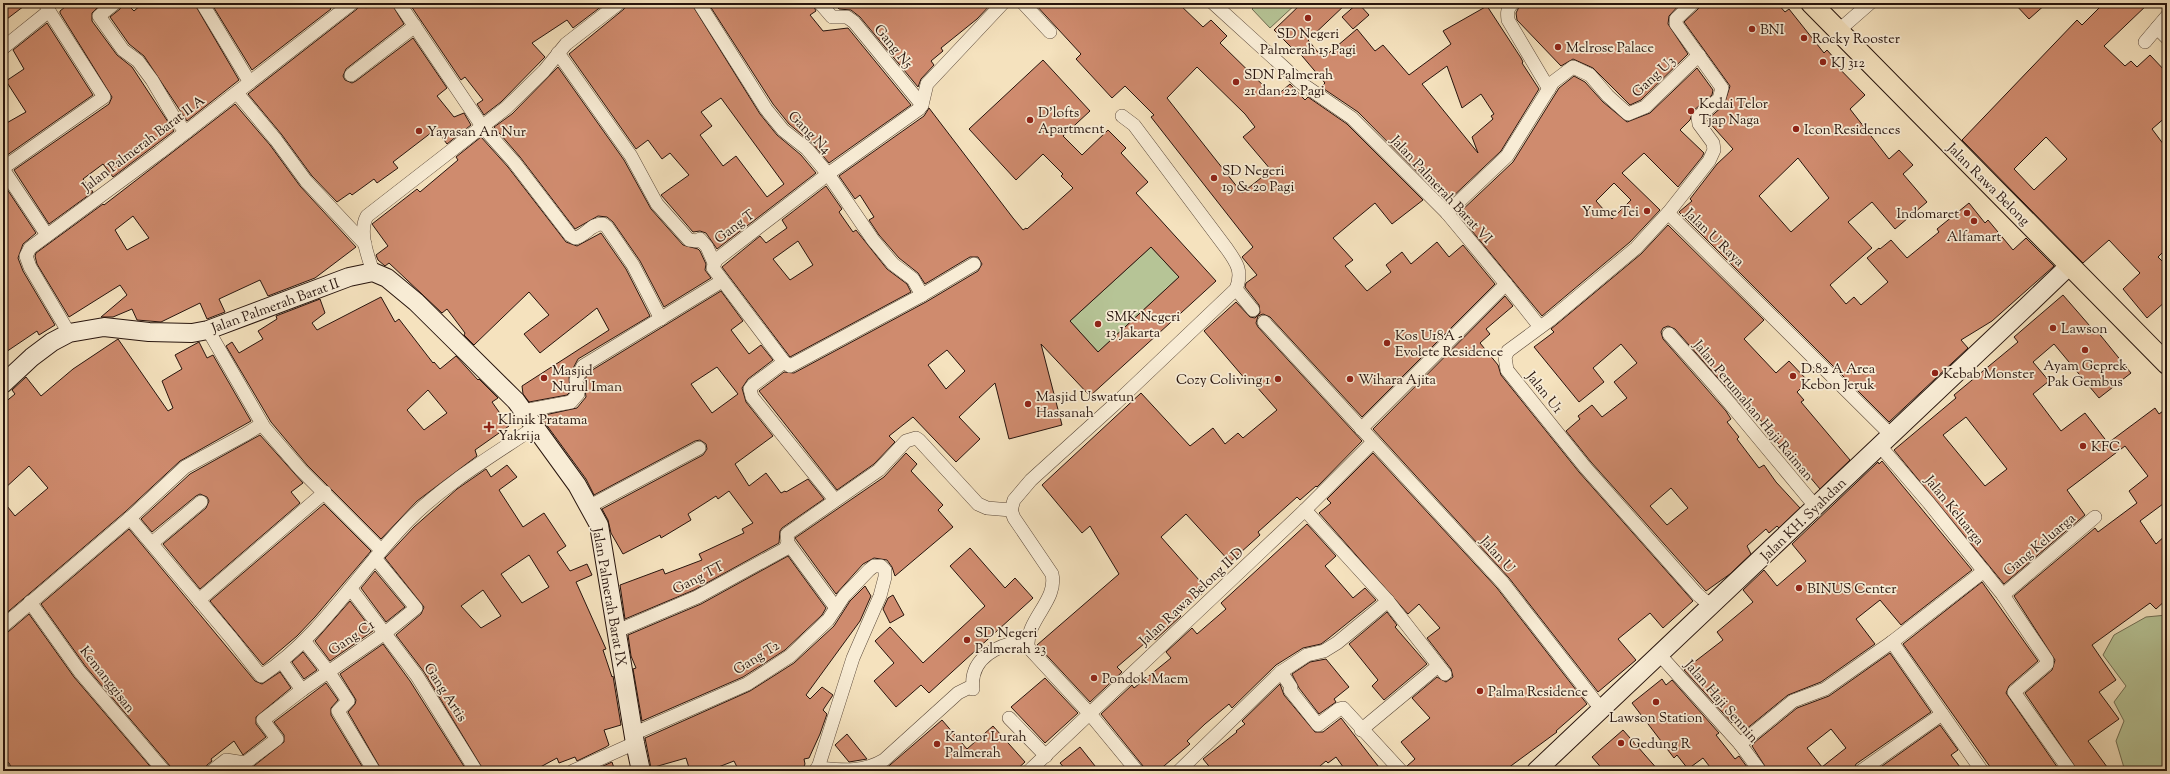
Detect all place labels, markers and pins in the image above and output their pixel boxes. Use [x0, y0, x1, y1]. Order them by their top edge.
marker: SD Negeri Palmerah 15 Pagi [1303, 13, 1313, 23]
place label: BNI [1760, 21, 1785, 41]
marker: BNI [1747, 24, 1757, 34]
place label: SD Negeri Palmerah 15 Pagi [1260, 25, 1356, 61]
place label: Rocky Rooster [1812, 30, 1901, 50]
marker: Rocky Rooster [1799, 33, 1809, 43]
place label: Melrose Palace [1566, 39, 1654, 59]
marker: Melrose Palace [1553, 42, 1563, 52]
place label: KJ 312 [1831, 54, 1865, 74]
marker: KJ 312 [1818, 57, 1828, 67]
place label: SDN Palmerah 21 dan 22 Pagi [1244, 66, 1333, 102]
marker: SDN Palmerah 21 dan 22 Pagi [1231, 77, 1241, 87]
place label: Kedai Telor Tjap Naga [1699, 95, 1769, 131]
place label: D'lofts Apartment [1038, 104, 1104, 140]
marker: Kedai Telor Tjap Naga [1686, 106, 1696, 116]
marker: D'lofts Apartment [1025, 115, 1035, 125]
place label: Icon Residences [1804, 121, 1900, 141]
place label: Yayasan An Nur [427, 123, 527, 143]
marker: Icon Residences [1791, 124, 1801, 134]
marker: Yayasan An Nur [414, 126, 424, 136]
place label: SD Negeri 19 & 20 Pagi [1222, 162, 1294, 198]
marker: SD Negeri 19 & 20 Pagi [1209, 173, 1219, 183]
place label: Yume Tei [1582, 203, 1639, 223]
place label: Indomaret [1897, 205, 1959, 225]
marker: Yume Tei [1642, 206, 1652, 216]
marker: Indomaret [1962, 208, 1972, 218]
marker: Alfamart [1969, 216, 1979, 226]
place label: Alfamart [1947, 228, 2001, 248]
place label: SMK Negeri 13 Jakarta [1106, 308, 1180, 344]
marker: SMK Negeri 13 Jakarta [1093, 319, 1103, 329]
place label: Lawson [2061, 320, 2108, 340]
marker: Lawson [2048, 323, 2058, 333]
place label: Kos U18A - Evolete Residence [1395, 327, 1503, 363]
marker: Kos U18A - Evolete Residence [1382, 338, 1392, 348]
marker: Ayam Geprek Pak Gembus [2080, 345, 2090, 355]
place label: Ayam Geprek Pak Gembus [2043, 357, 2127, 393]
place label: D.82 A Area Kebon Jeruk [1801, 360, 1876, 396]
place label: Masjid Nurul Iman [552, 362, 622, 398]
place label: Kebab Monster [1943, 365, 2035, 385]
marker: Kebab Monster [1930, 368, 1940, 378]
place label: Cozy Coliving 1 [1176, 371, 1270, 391]
place label: Wihara Ajita [1358, 371, 1437, 391]
marker: D.82 A Area Kebon Jeruk [1788, 371, 1798, 381]
marker: Masjid Nurul Iman [539, 373, 549, 383]
marker: Cozy Coliving 1 [1273, 374, 1283, 384]
marker: Wihara Ajita [1345, 374, 1355, 384]
place label: Masjid Uswatun Hassanah [1036, 388, 1134, 424]
marker: Masjid Uswatun Hassanah [1023, 399, 1033, 409]
place label: Klinik Pratama Yakrija [498, 411, 588, 447]
marker: Klinik Pratama Yakrija [483, 421, 495, 433]
place label: KFC [2091, 438, 2120, 458]
marker: KFC [2078, 441, 2088, 451]
place label: BINUS Center [1807, 580, 1897, 600]
marker: BINUS Center [1794, 583, 1804, 593]
place label: SD Negeri Palmerah 23 [975, 624, 1046, 660]
marker: SD Negeri Palmerah 23 [962, 635, 972, 645]
place label: Pondok Maem [1102, 670, 1189, 690]
marker: Pondok Maem [1089, 673, 1099, 683]
place label: Palma Residence [1488, 683, 1588, 703]
marker: Palma Residence [1475, 686, 1485, 696]
marker: Lawson Station [1651, 697, 1661, 707]
place label: Lawson Station [1609, 709, 1703, 729]
place label: Kantor Lurah Palmerah [945, 728, 1027, 764]
place label: Gedung R [1629, 735, 1691, 755]
marker: Gedung R [1616, 738, 1626, 748]
marker: Kantor Lurah Palmerah [932, 739, 942, 749]

